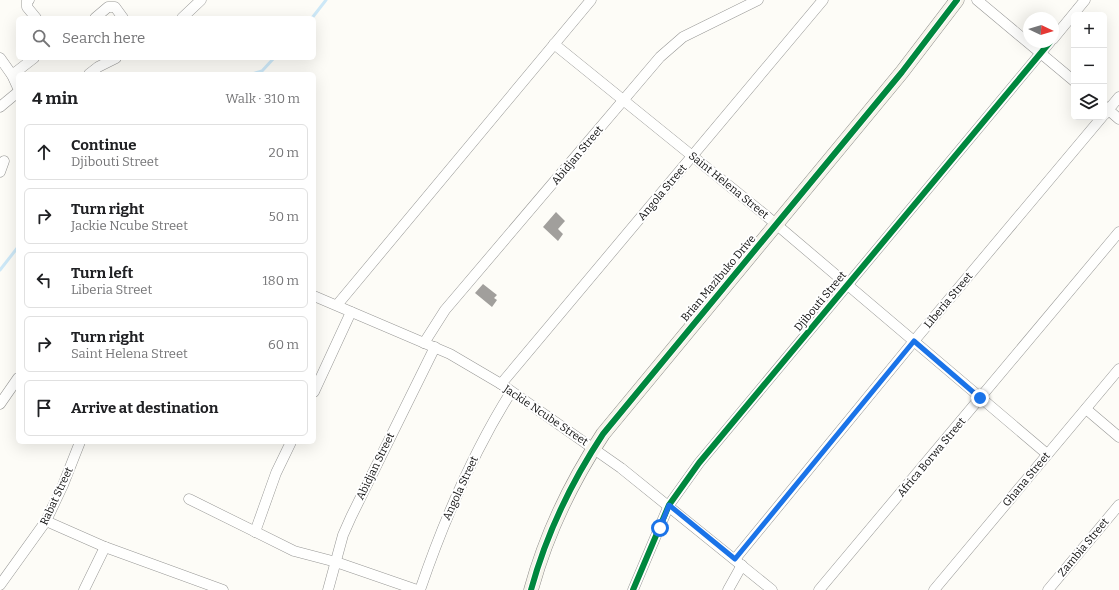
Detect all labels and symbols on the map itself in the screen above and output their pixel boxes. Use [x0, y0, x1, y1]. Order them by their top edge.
north arrow [1023, 12, 1059, 48]
street label: Abidjan Street [549, 123, 606, 187]
street label: Saint Helena Street [686, 149, 771, 222]
street label: Angola Street [635, 162, 690, 223]
street label: Brian Mazibuko Drive [678, 232, 758, 324]
street label: Djibouti Street [792, 269, 849, 334]
street label: Liberia Street [921, 270, 975, 331]
street label: Jackie Ncube Street [500, 382, 590, 448]
route end [971, 389, 989, 407]
street label: Africa Borwa Street [894, 415, 968, 500]
street label: Abidjan Street [354, 431, 397, 502]
street label: Ghana Street [1000, 449, 1053, 509]
street label: Angola Street [440, 454, 481, 522]
street label: Rabat Street [37, 465, 76, 527]
street label: Zambia Street [1055, 516, 1112, 579]
route start [651, 519, 669, 537]

